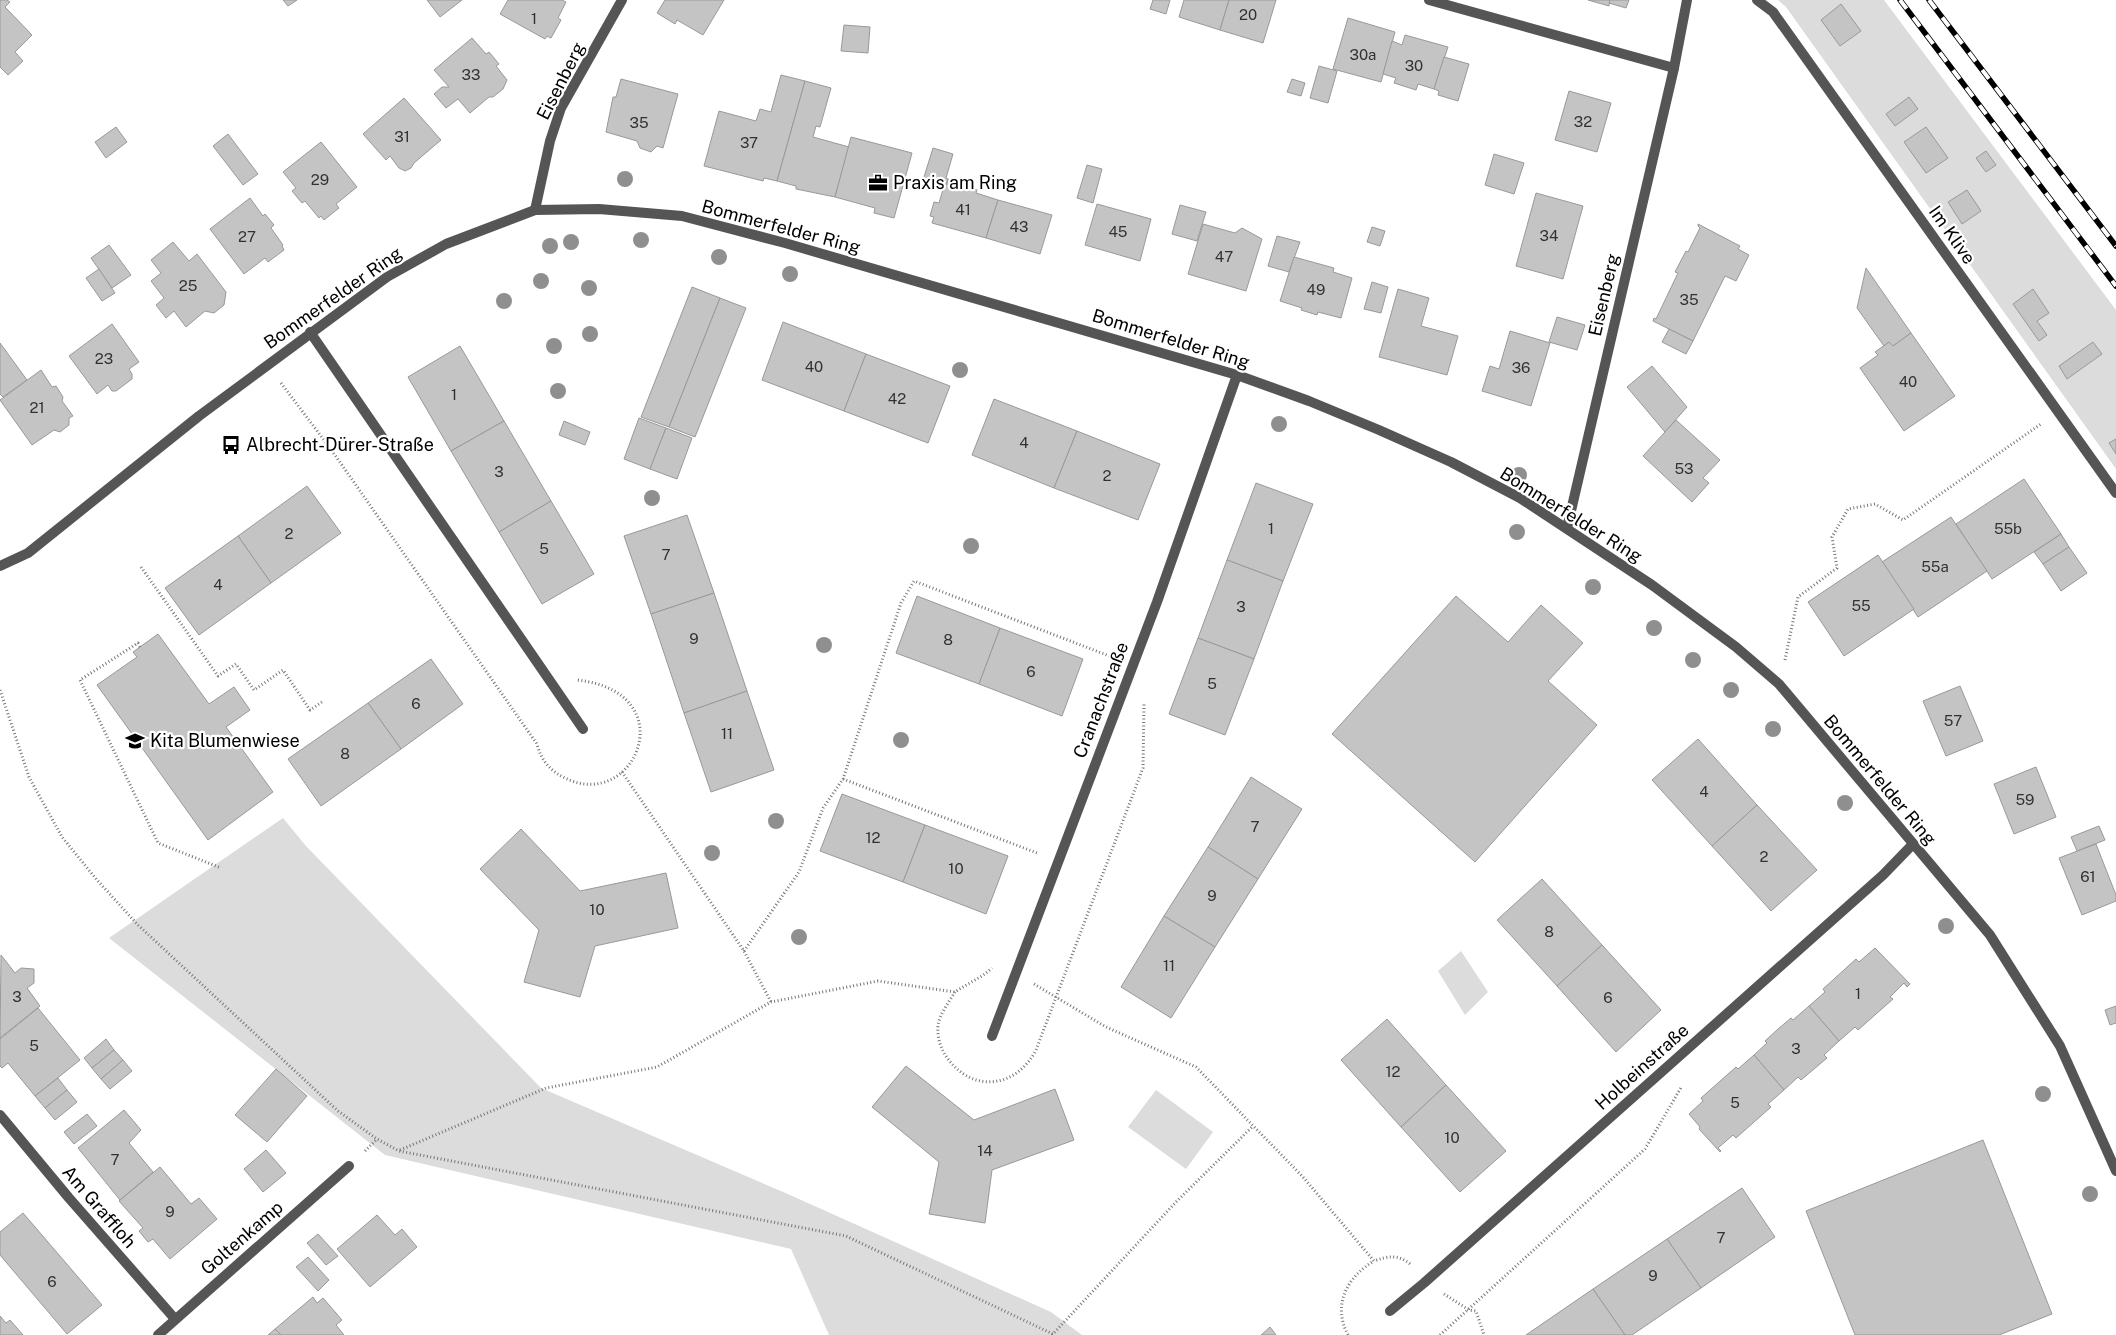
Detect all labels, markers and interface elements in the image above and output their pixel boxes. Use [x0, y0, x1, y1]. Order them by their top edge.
house number: 20 [1239, 6, 1257, 23]
house number: 1 [531, 10, 537, 27]
street label: Eisenberg [532, 39, 589, 123]
house number: 30a [1350, 46, 1376, 63]
house number: 30 [1405, 57, 1423, 74]
house number: 33 [462, 66, 480, 83]
house number: 32 [1574, 113, 1592, 130]
house number: 35 [629, 114, 649, 131]
house number: 31 [394, 128, 410, 145]
house number: 37 [740, 134, 758, 151]
house number: 29 [311, 171, 329, 188]
office icon: Praxis am Ring [867, 172, 889, 194]
place label: Praxis am Ring [893, 172, 1017, 193]
street label: Bommerfelder Ring [699, 195, 863, 258]
house number: 41 [955, 201, 971, 218]
street label: Im Klive [1925, 202, 1980, 268]
house number: 43 [1010, 218, 1028, 235]
house number: 45 [1109, 223, 1127, 240]
house number: 34 [1540, 227, 1558, 244]
house number: 27 [238, 228, 256, 245]
street label: Bommerfelder Ring [260, 242, 406, 353]
house number: 47 [1215, 248, 1233, 265]
street label: Eisenberg [1584, 252, 1623, 338]
house number: 25 [179, 277, 197, 294]
house number: 49 [1307, 281, 1325, 298]
house number: 35 [1679, 291, 1699, 308]
street label: Bommerfelder Ring [1090, 305, 1252, 372]
house number: 23 [95, 350, 113, 367]
house number: 40 [805, 358, 823, 375]
house number: 36 [1512, 359, 1530, 376]
house number: 40 [1899, 373, 1917, 390]
house number: 1 [451, 386, 457, 403]
house number: 42 [888, 390, 906, 407]
house number: 21 [29, 399, 45, 416]
bus stop icon: Albrecht-Dürer-Straße [220, 434, 242, 456]
place label: Albrecht-Dürer-Straße [246, 434, 434, 455]
house number: 4 [1019, 434, 1029, 451]
house number: 53 [1674, 460, 1694, 477]
street label: Bommerfelder Ring [1496, 462, 1646, 567]
house number: 3 [494, 463, 504, 480]
house number: 2 [1103, 467, 1112, 484]
house number: 1 [1268, 520, 1274, 537]
house number: 55b [1994, 520, 2022, 537]
house number: 2 [285, 525, 294, 542]
house number: 5 [539, 540, 549, 557]
house number: 7 [661, 546, 671, 563]
house number: 55a [1921, 558, 1949, 575]
house number: 4 [213, 576, 223, 593]
house number: 55 [1851, 597, 1871, 614]
house number: 3 [1236, 598, 1246, 615]
house number: 9 [689, 630, 699, 647]
house number: 8 [943, 631, 953, 648]
street label: Cranachstraße [1069, 639, 1132, 761]
house number: 6 [1026, 663, 1036, 680]
house number: 5 [1207, 675, 1217, 692]
house number: 6 [411, 695, 421, 712]
street label: Bommerfelder Ring [1820, 710, 1941, 849]
house number: 57 [1944, 712, 1962, 729]
house number: 11 [721, 725, 733, 742]
school or university icon: Kita Blumenwiese [124, 730, 146, 752]
place label: Kita Blumenwiese [150, 730, 300, 751]
house number: 8 [340, 745, 350, 762]
house number: 4 [1699, 783, 1709, 800]
house number: 59 [2016, 791, 2034, 808]
house number: 7 [1250, 818, 1260, 835]
house number: 12 [865, 829, 881, 846]
house number: 2 [1760, 848, 1769, 865]
house number: 10 [948, 860, 964, 877]
house number: 61 [2080, 868, 2096, 885]
house number: 9 [1207, 887, 1217, 904]
house number: 10 [589, 901, 605, 918]
house number: 8 [1544, 923, 1554, 940]
house number: 11 [1163, 957, 1175, 974]
house number: 1 [1855, 985, 1861, 1002]
house number: 3 [12, 988, 22, 1005]
house number: 6 [1603, 989, 1613, 1006]
street label: Holbeinstraße [1591, 1019, 1693, 1114]
house number: 5 [29, 1037, 39, 1054]
house number: 3 [1791, 1040, 1801, 1057]
house number: 12 [1385, 1063, 1401, 1080]
house number: 5 [1730, 1094, 1740, 1111]
house number: 10 [1444, 1129, 1460, 1146]
house number: 14 [977, 1142, 993, 1159]
house number: 7 [110, 1151, 120, 1168]
street label: Am Graffloh [58, 1161, 141, 1252]
street label: Goltenkamp [196, 1196, 287, 1279]
house number: 9 [165, 1203, 175, 1220]
house number: 7 [1716, 1229, 1726, 1246]
house number: 9 [1648, 1267, 1658, 1284]
house number: 6 [47, 1273, 57, 1290]

